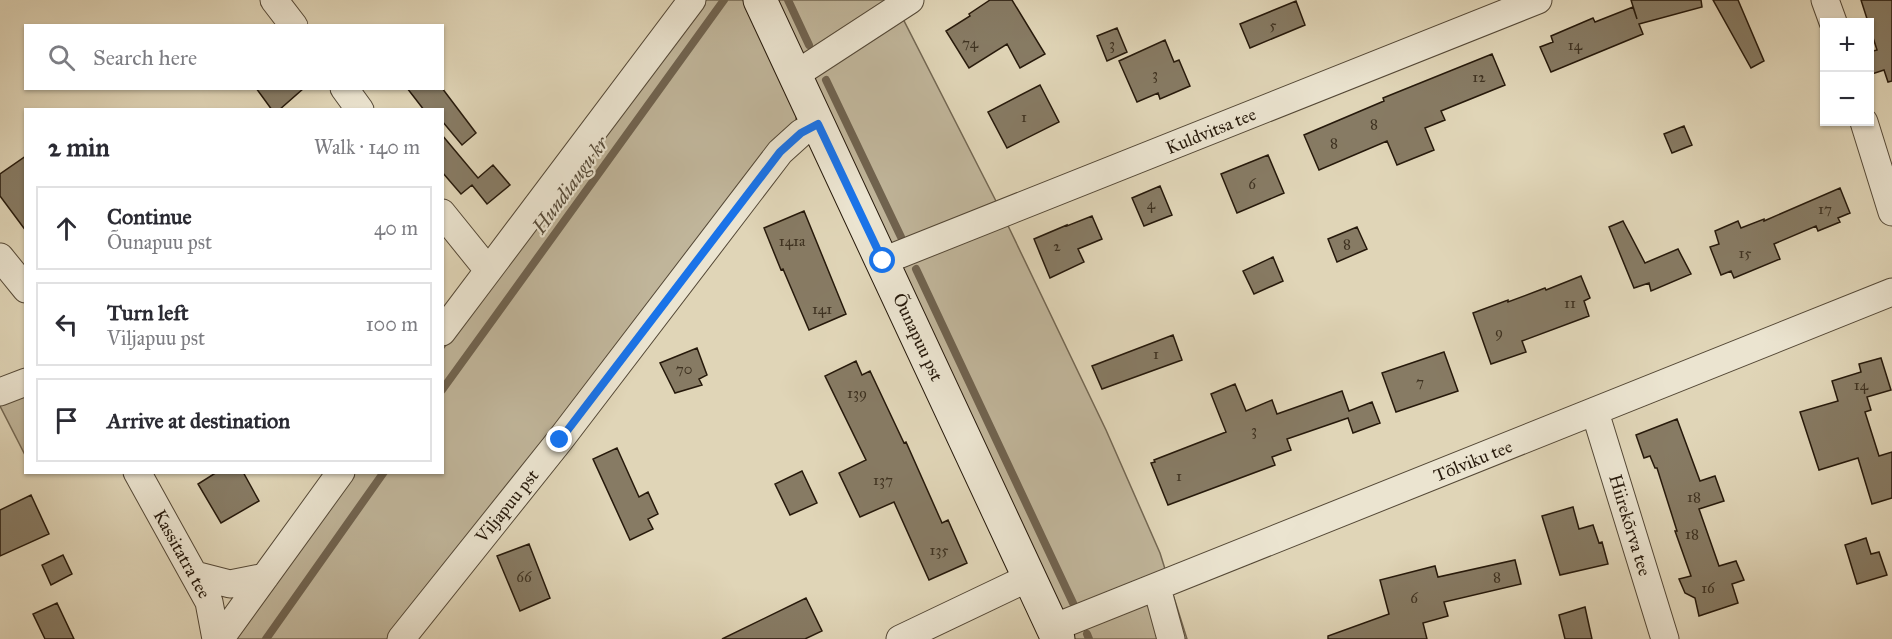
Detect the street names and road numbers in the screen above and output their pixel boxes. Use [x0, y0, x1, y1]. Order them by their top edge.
street label: Kuldvitsa tee [1163, 103, 1259, 159]
street label: Õunapuu pst [888, 289, 949, 385]
street label: Tõlviku tee [1430, 435, 1516, 487]
street label: Viljapuu pst [470, 464, 544, 548]
street label: Hiirekõrva tee [1604, 471, 1656, 579]
street label: Kassitatra tee [149, 506, 215, 602]

